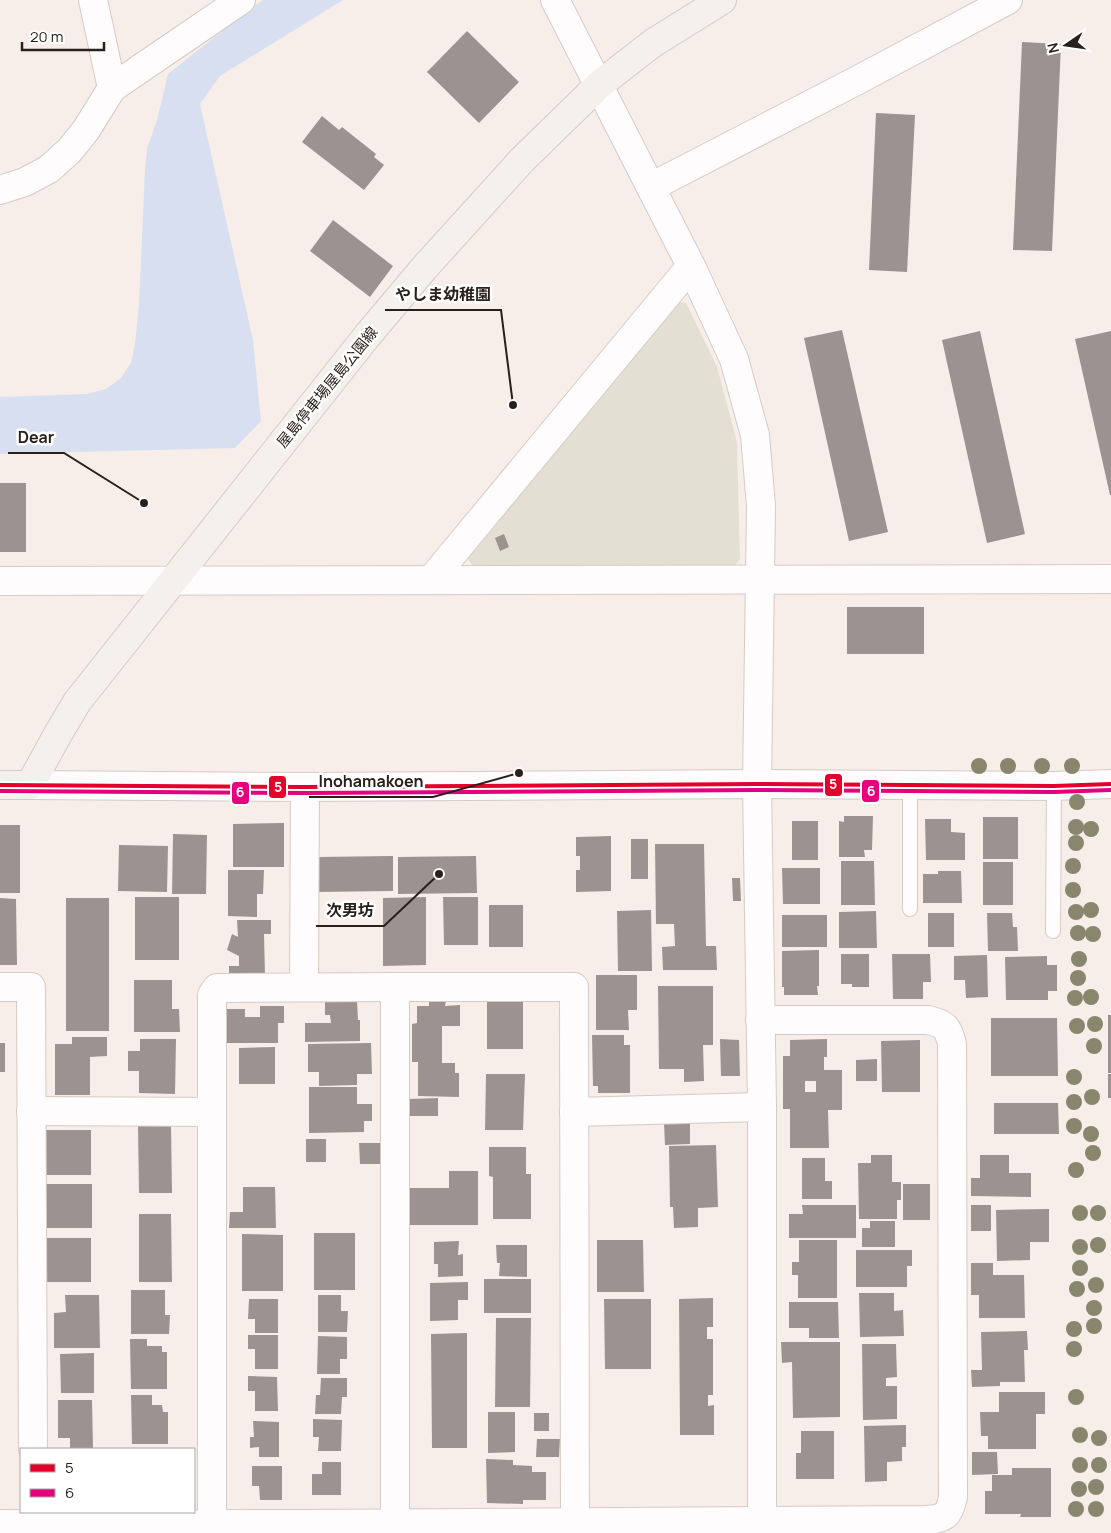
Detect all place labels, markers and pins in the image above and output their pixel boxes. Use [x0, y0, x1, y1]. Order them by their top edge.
callout: やしま幼稚園 [385, 279, 501, 310]
callout: Dear [8, 422, 64, 453]
callout: Inohamakoen [309, 766, 433, 797]
callout: 次男坊 [316, 895, 384, 926]

